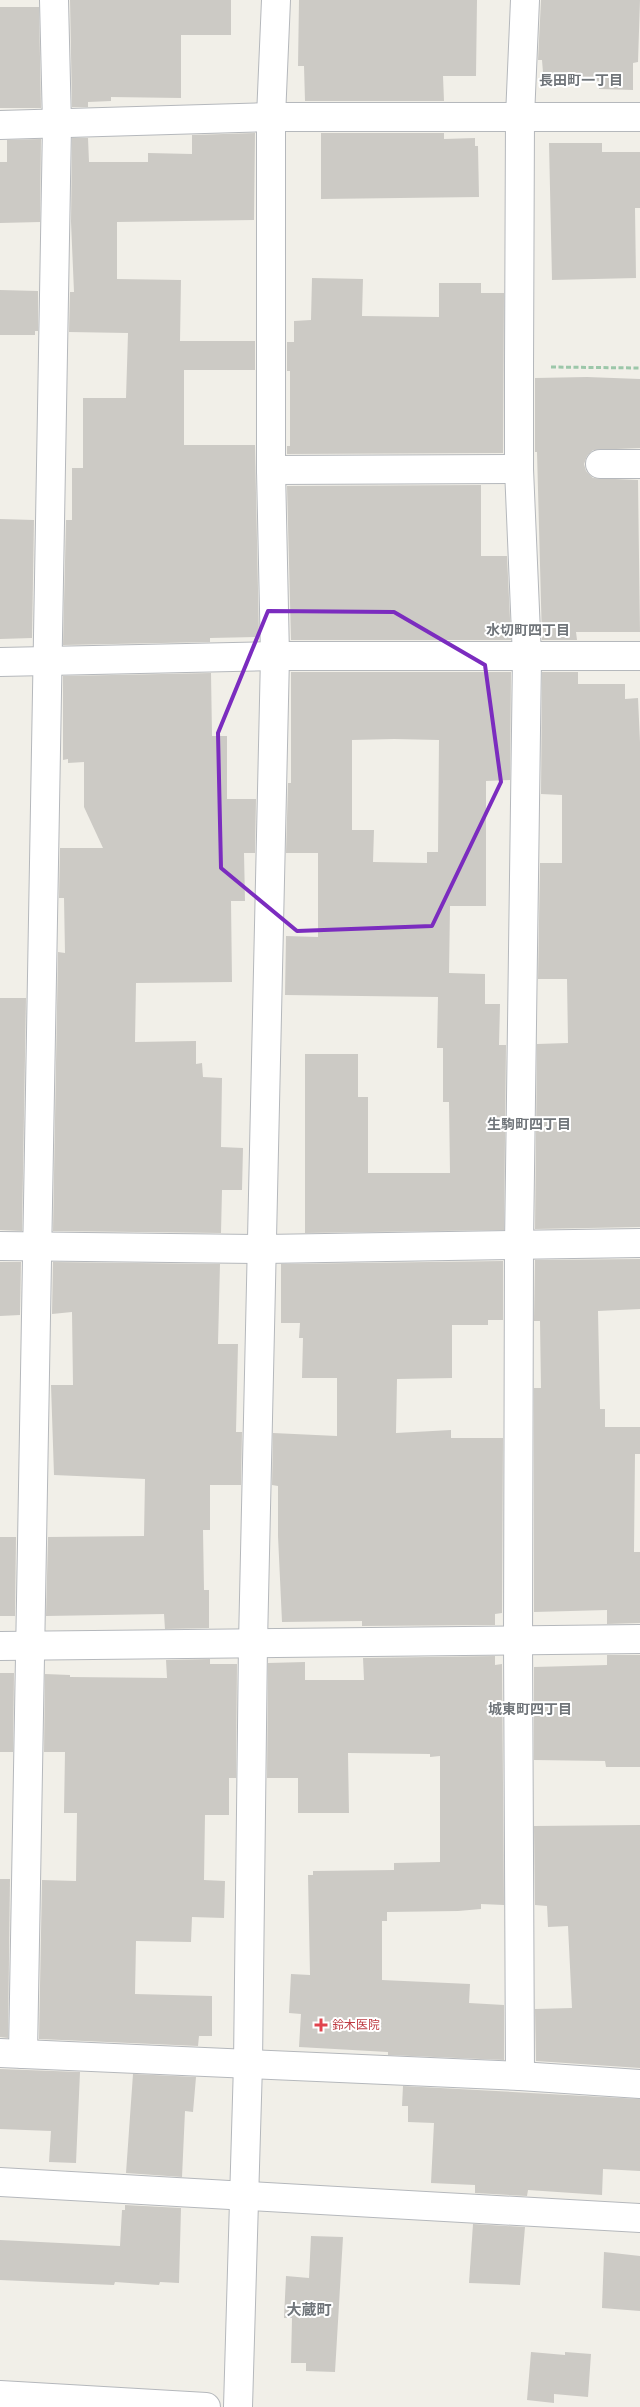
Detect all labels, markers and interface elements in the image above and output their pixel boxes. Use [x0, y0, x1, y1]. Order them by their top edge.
district label: 長田町一丁目 [539, 72, 623, 89]
district label: 水切町四丁目 [486, 622, 570, 639]
district label: 生駒町四丁目 [487, 1116, 571, 1133]
district label: 城東町四丁目 [488, 1701, 572, 1718]
marker: 鈴木医院 [314, 2018, 328, 2032]
place label: 鈴木医院 [332, 2018, 380, 2032]
district label: 大蔵町 [286, 2301, 332, 2319]

